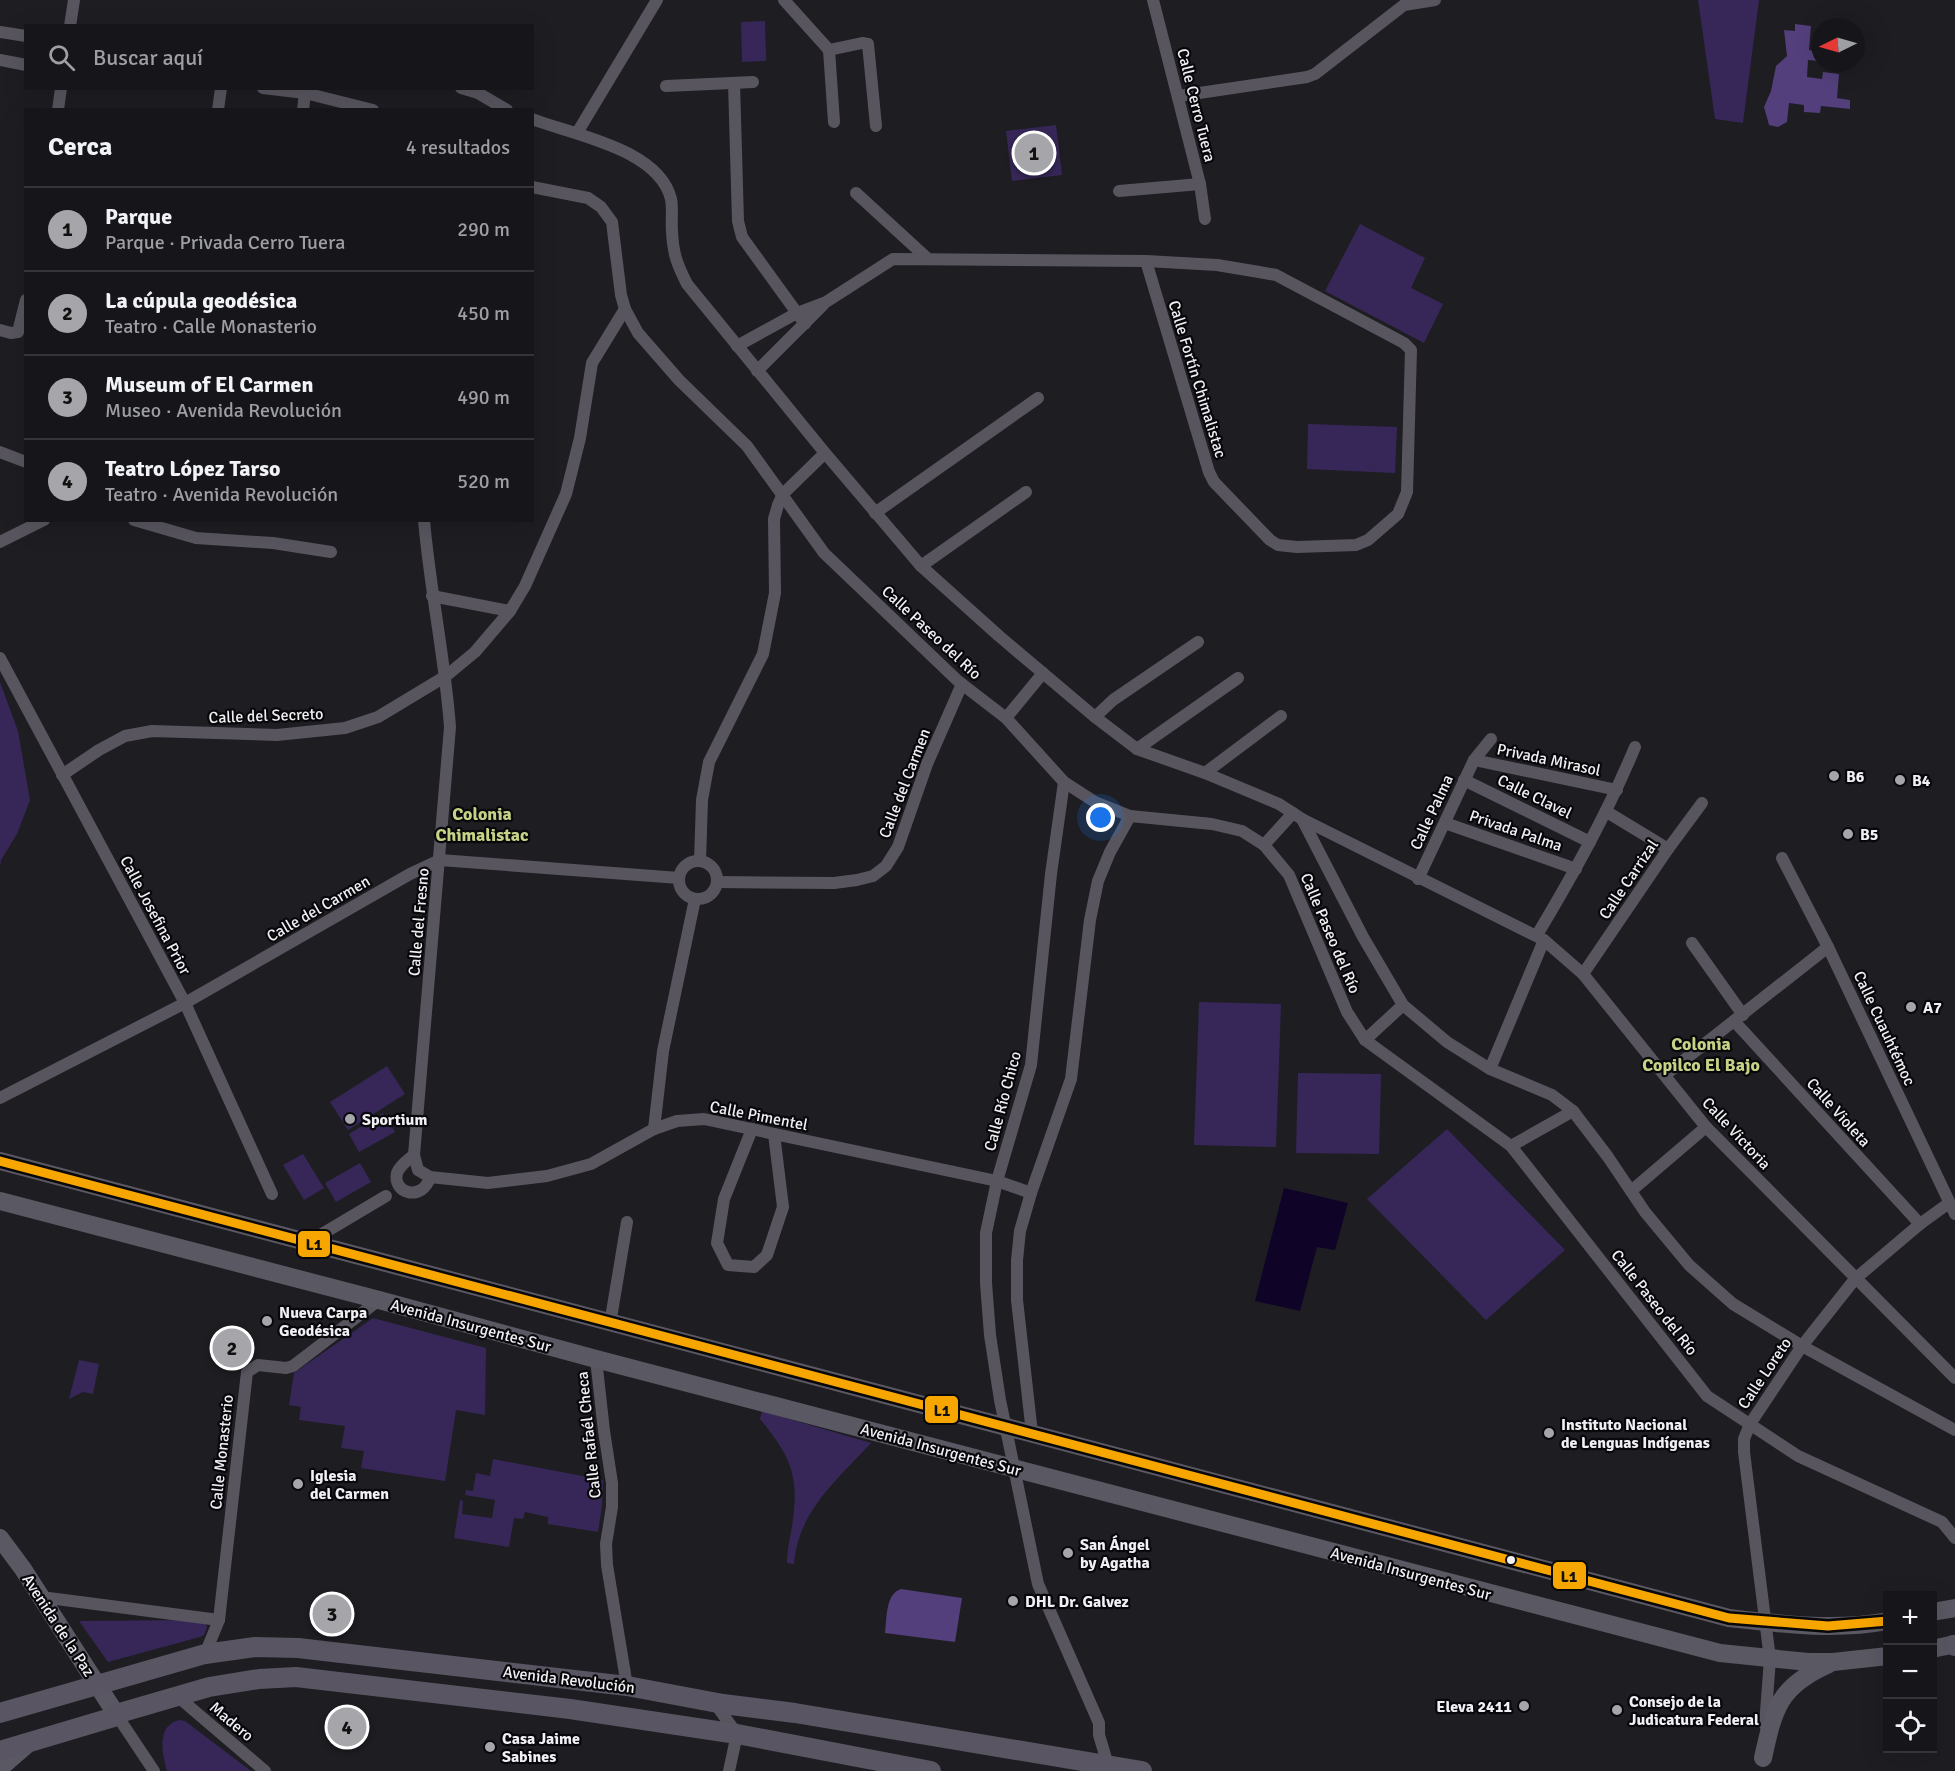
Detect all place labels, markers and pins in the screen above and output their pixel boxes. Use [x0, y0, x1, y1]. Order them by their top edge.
pin: 1 [1014, 130, 1054, 176]
place label: B6 [1846, 767, 1865, 787]
marker: B6 [1827, 769, 1841, 783]
place label: B4 [1912, 771, 1931, 791]
marker: B4 [1893, 773, 1907, 787]
place label: B5 [1860, 825, 1878, 845]
marker: B5 [1841, 827, 1855, 841]
place label: A7 [1923, 998, 1942, 1018]
marker: A7 [1904, 1000, 1918, 1014]
place label: Sportium [362, 1110, 427, 1130]
marker: Sportium [343, 1112, 357, 1126]
place label: Nueva Carpa Geodésica [279, 1303, 367, 1341]
marker: Nueva Carpa Geodésica [260, 1314, 274, 1328]
pin: 2 [212, 1326, 252, 1370]
place label: Instituto Nacional de Lenguas Indígenas [1561, 1415, 1710, 1453]
marker: Instituto Nacional de Lenguas Indígenas [1542, 1426, 1556, 1440]
place label: Iglesia del Carmen [310, 1466, 389, 1504]
marker: Iglesia del Carmen [291, 1477, 305, 1491]
place label: San Ángel by Agatha [1080, 1535, 1150, 1573]
marker: San Ángel by Agatha [1061, 1546, 1075, 1560]
unlabelled marker [1505, 1554, 1517, 1566]
pin: 3 [312, 1592, 352, 1636]
place label: DHL Dr. Galvez [1025, 1592, 1129, 1612]
marker: DHL Dr. Galvez [1006, 1594, 1020, 1608]
place label: Consejo de la Judicatura Federal [1629, 1692, 1759, 1730]
place label: Eleva 2411 [1436, 1697, 1512, 1717]
marker: Eleva 2411 [1517, 1699, 1531, 1713]
marker: Consejo de la Judicatura Federal [1610, 1703, 1624, 1717]
pin: 4 [328, 1704, 366, 1750]
place label: Casa Jaime Sabines [502, 1729, 580, 1767]
marker: Casa Jaime Sabines [483, 1740, 497, 1754]

